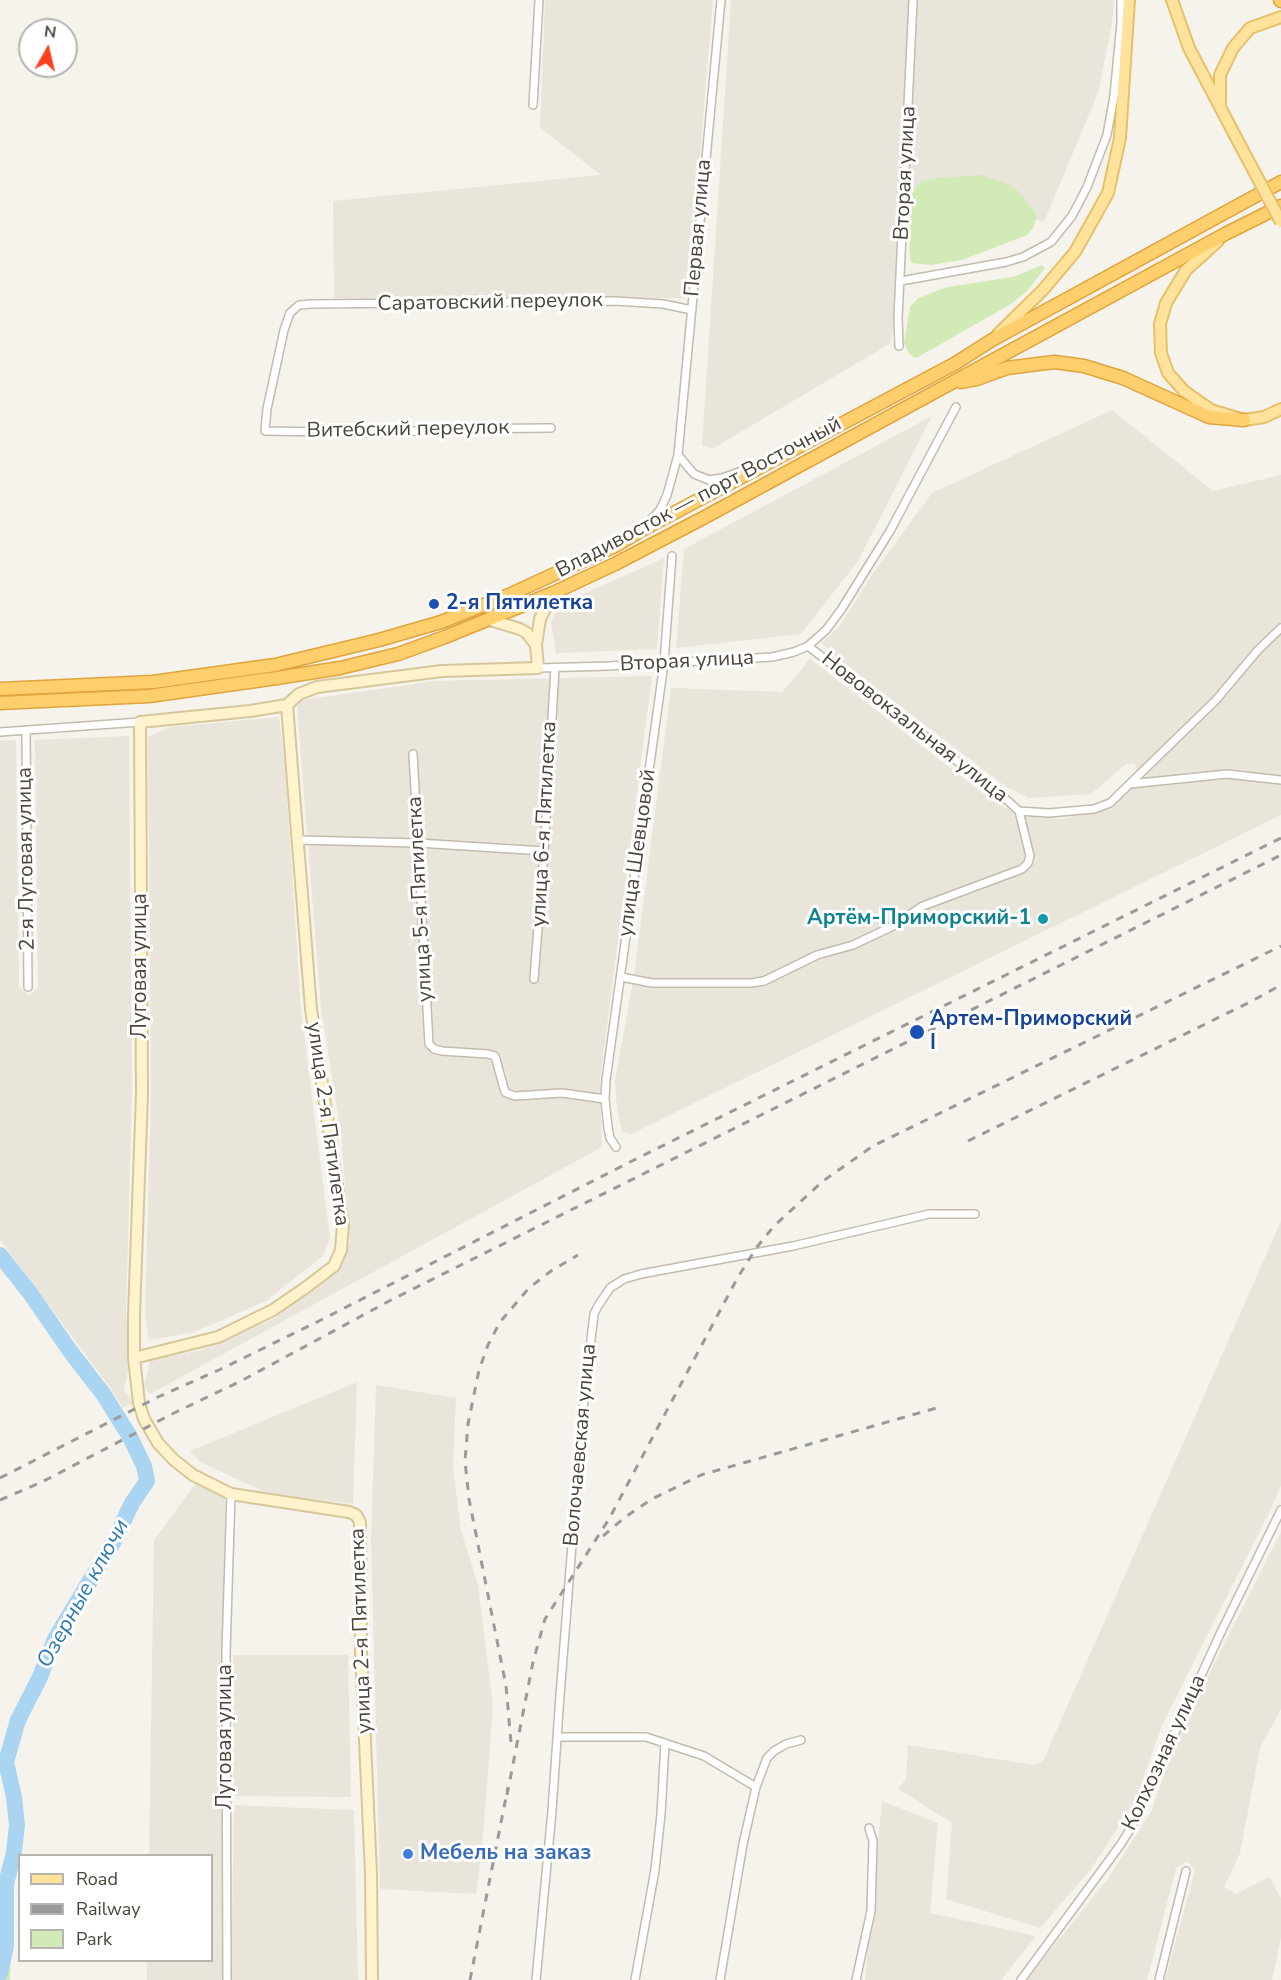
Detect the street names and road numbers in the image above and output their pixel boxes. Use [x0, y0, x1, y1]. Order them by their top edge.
street label: Вторая улица [890, 105, 922, 241]
street label: Первая улица [680, 158, 718, 298]
street label: Саратовский переулок [377, 288, 603, 318]
street label: Владивосток — порт Восточный [552, 412, 846, 584]
street label: Витебский переулок [306, 416, 510, 444]
street label: Вторая улица [619, 646, 755, 678]
street label: Нововокзальная улица [816, 647, 1012, 809]
street label: улица 6-я Пятилетка [527, 720, 563, 928]
street label: 2-я Луговая улица [13, 767, 41, 951]
street label: улица Шевцовой [614, 768, 662, 938]
street label: улица 5-я Пятилетка [403, 795, 439, 1003]
street label: Луговая улица [128, 893, 154, 1039]
street label: улица 2-я Пятилетка [300, 1020, 354, 1228]
street label: Волочаевская улица [560, 1343, 602, 1547]
street label: улица 2-я Пятилетка [346, 1528, 378, 1734]
street label: Луговая улица [213, 1664, 239, 1810]
street label: Колхозная улица [1118, 1671, 1212, 1835]

